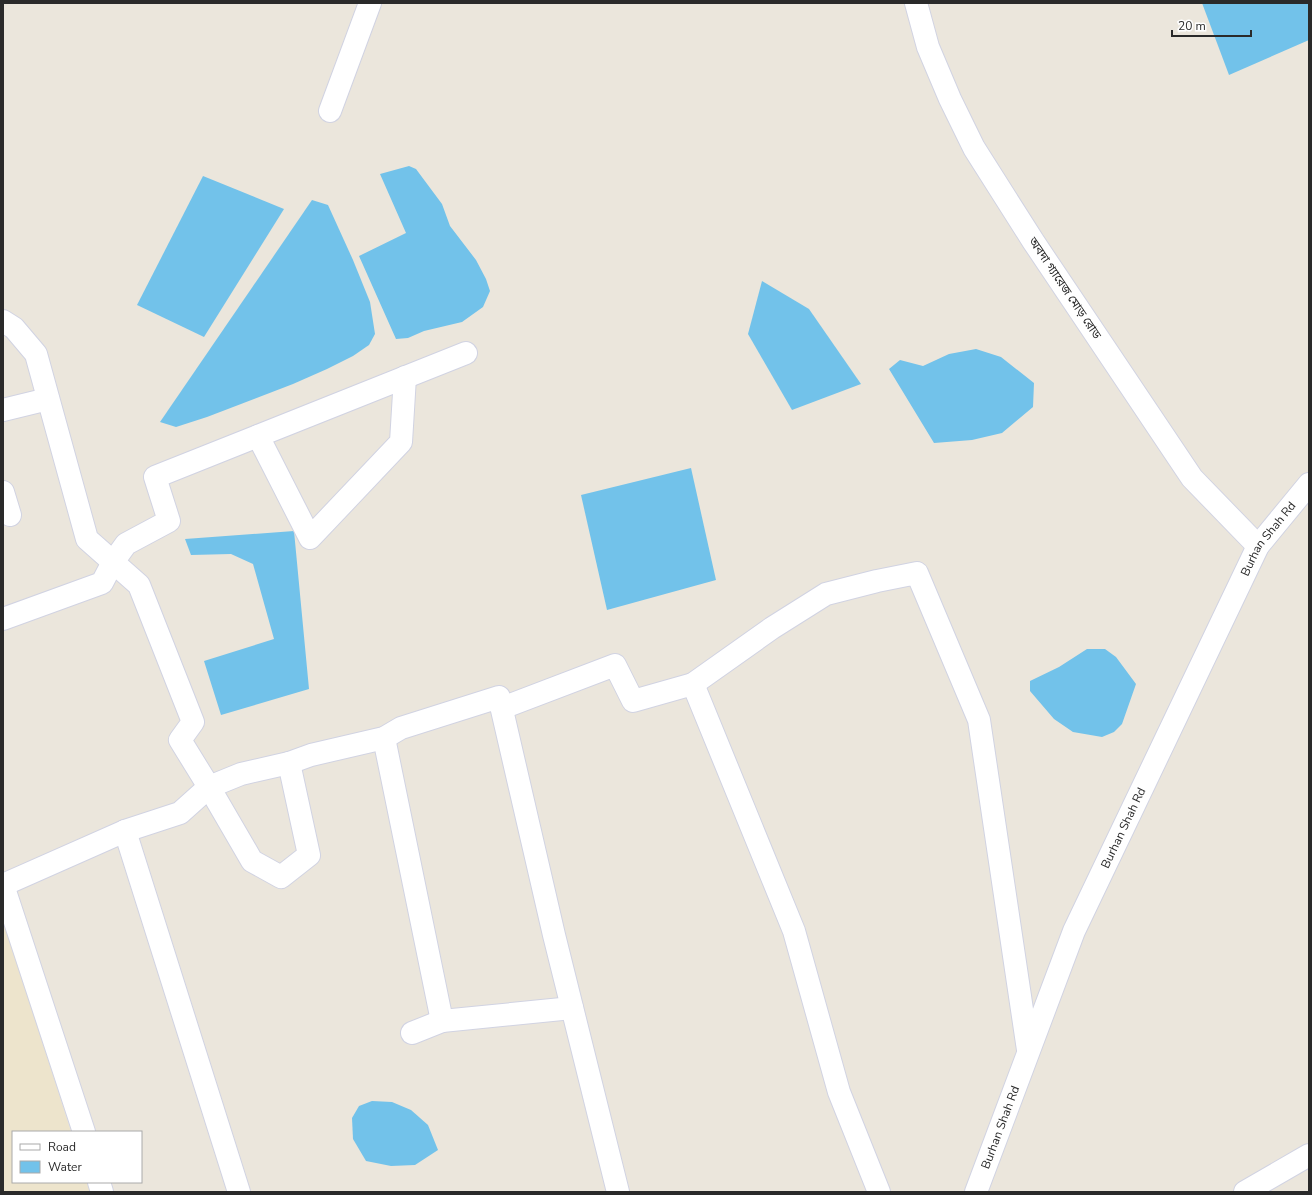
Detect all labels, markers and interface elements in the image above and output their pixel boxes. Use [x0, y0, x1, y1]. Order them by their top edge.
scale bar [1172, 12, 1251, 38]
text: 20 m [1178, 18, 1206, 34]
street label: অবদা গ্যারেজ মোড় রোড [1024, 233, 1105, 342]
street label: Burhan Shah Rd [1237, 498, 1299, 579]
street label: Burhan Shah Rd [1097, 785, 1149, 871]
street label: Burhan Shah Rd [977, 1084, 1023, 1171]
legend [12, 1131, 142, 1183]
text: Road [48, 1139, 76, 1155]
text: Water [48, 1159, 82, 1175]

